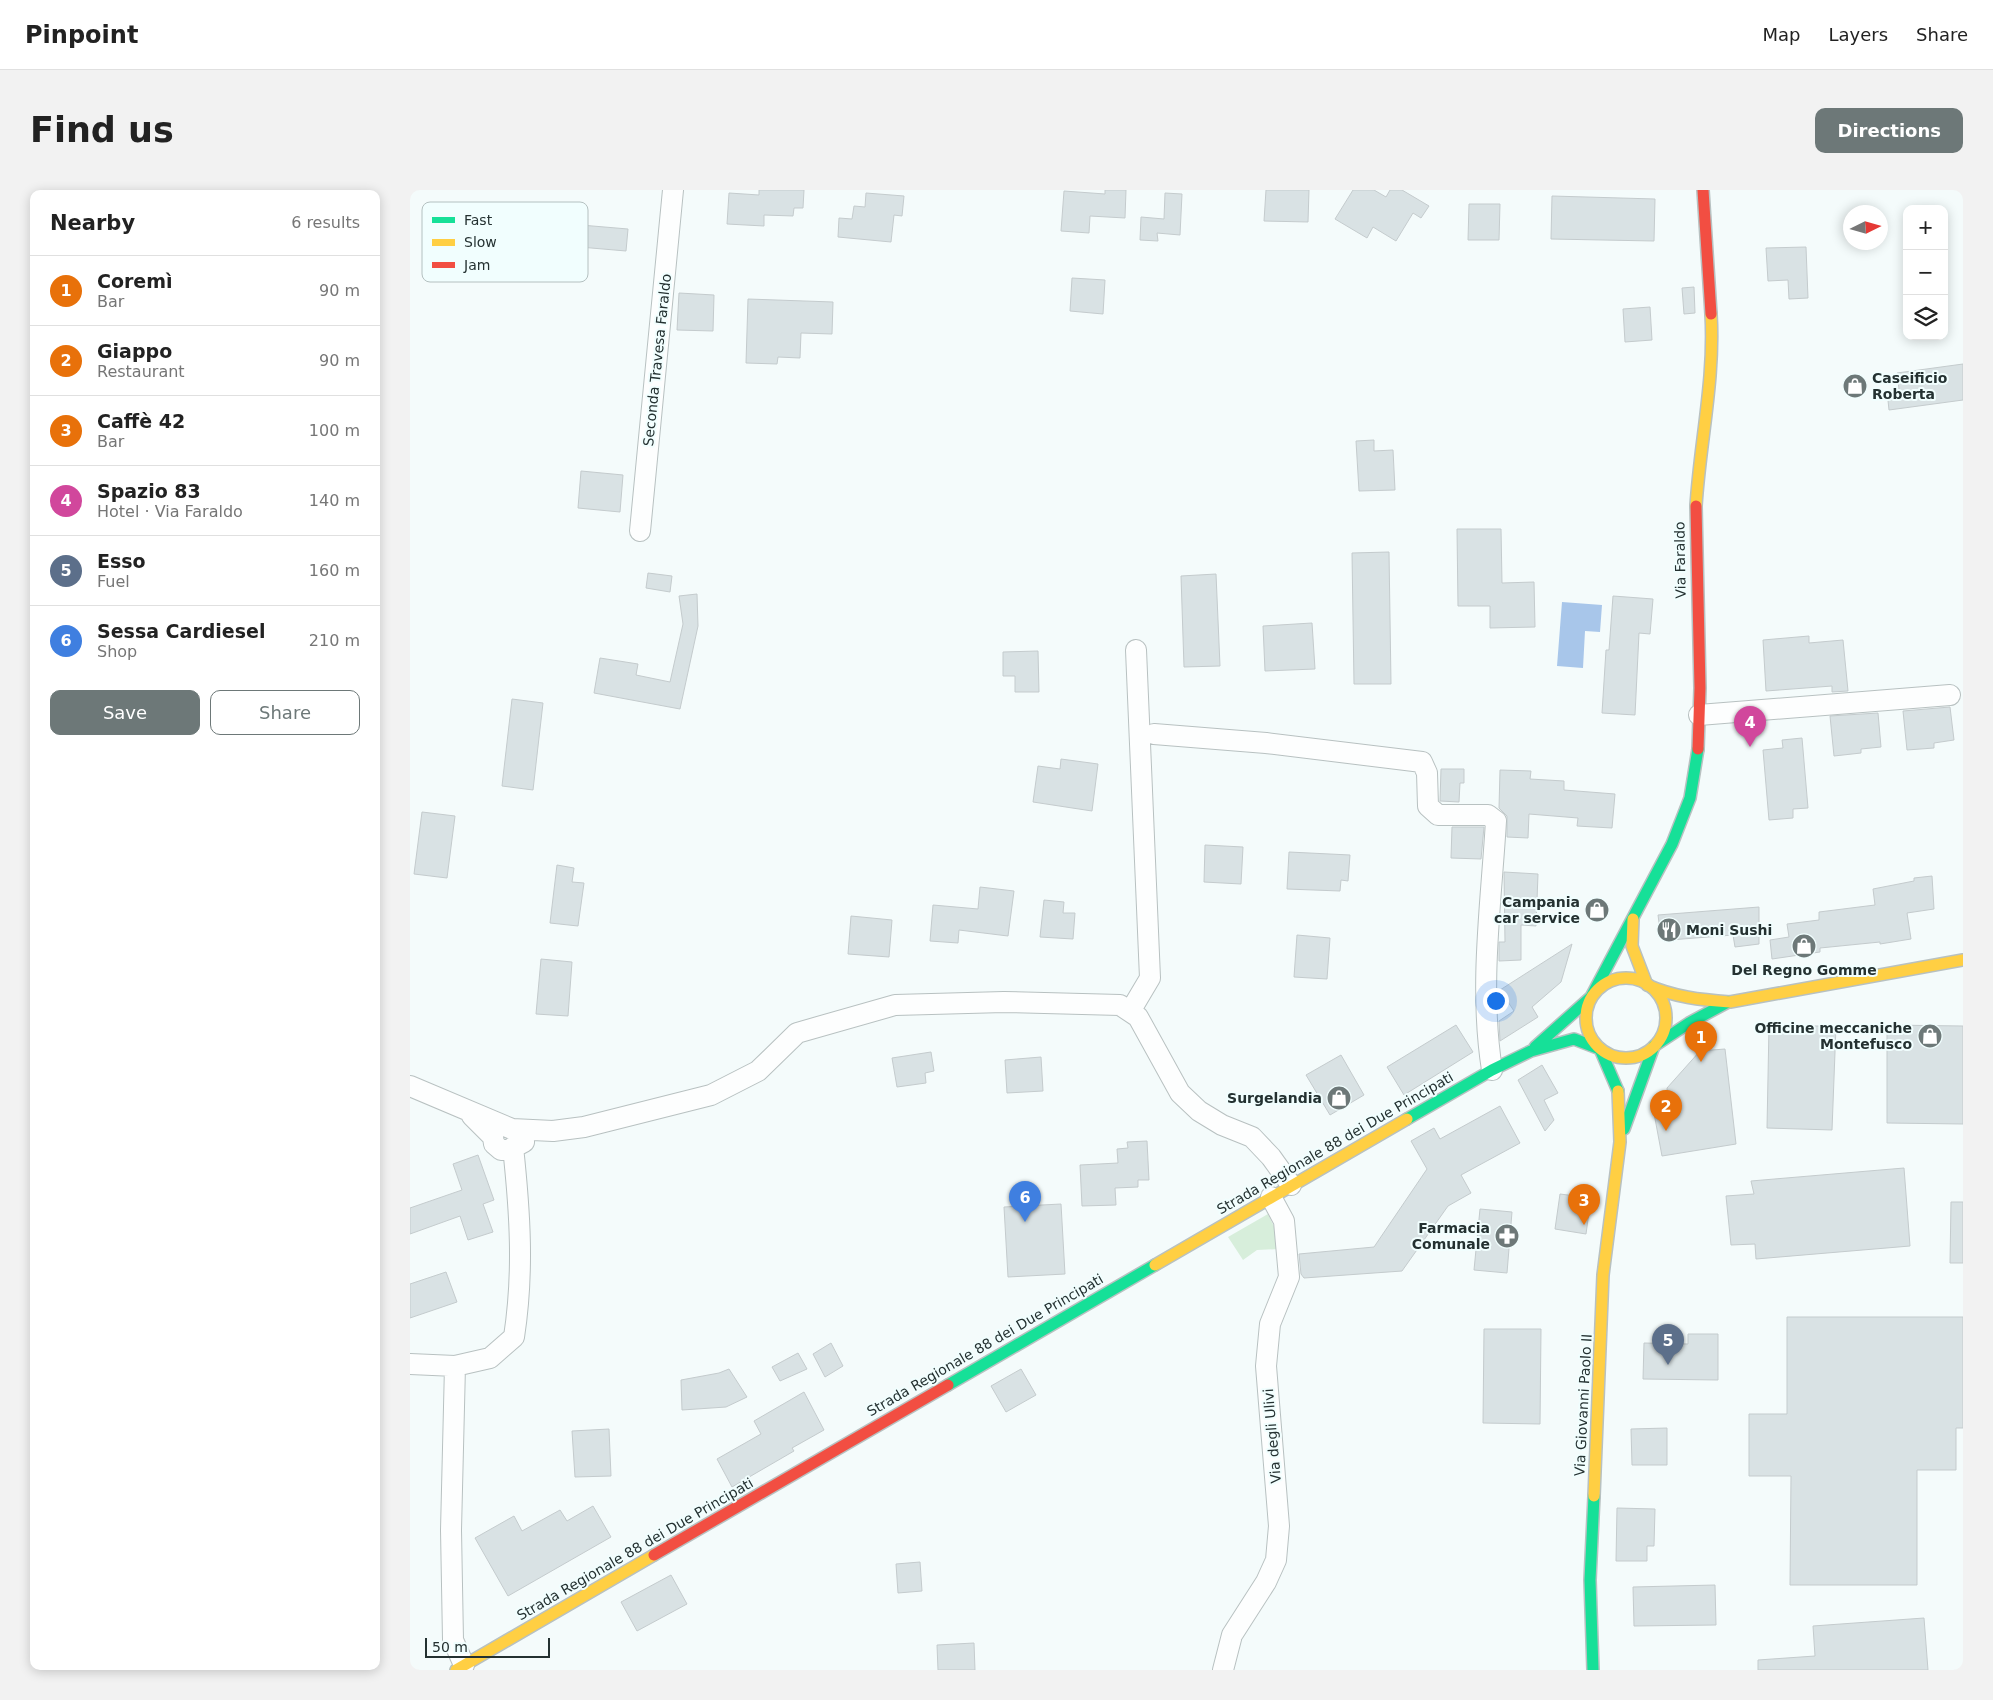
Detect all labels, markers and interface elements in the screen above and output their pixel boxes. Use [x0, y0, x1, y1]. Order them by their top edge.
text: Pinpoint [25, 21, 138, 49]
text: Map [1762, 24, 1800, 45]
text: Layers [1828, 24, 1888, 45]
text: Share [1916, 24, 1968, 45]
button: Directions [1815, 108, 1963, 153]
text: Find us [30, 110, 174, 150]
legend [422, 202, 588, 282]
north arrow [1843, 205, 1888, 250]
map controls [1903, 205, 1948, 340]
button: + [1903, 205, 1948, 250]
text: Nearby [50, 211, 135, 235]
text: Fast [464, 212, 493, 228]
text: 6 results [291, 213, 360, 232]
text: Slow [464, 234, 497, 250]
button: − [1903, 250, 1948, 295]
text: Jam [463, 257, 490, 273]
text: Coremì [97, 270, 173, 292]
street label: Seconda Travesa Faraldo [640, 273, 674, 447]
text: 1 [60, 281, 72, 300]
text: 90 m [319, 281, 360, 300]
text: Bar [97, 292, 124, 311]
button: layers [1903, 295, 1948, 340]
text: Giappo [97, 340, 172, 362]
text: 2 [60, 351, 72, 370]
text: 90 m [319, 351, 360, 370]
text: Restaurant [97, 362, 185, 381]
place label: Caseificio Roberta [1872, 370, 1948, 402]
shop icon: Caseificio Roberta [1842, 373, 1868, 399]
text: Caffè 42 [97, 410, 185, 432]
text: 3 [60, 421, 72, 440]
text: 100 m [309, 421, 360, 440]
text: Bar [97, 432, 124, 451]
text: Spazio 83 [97, 480, 201, 502]
text: 4 [60, 491, 72, 510]
text: 140 m [309, 491, 360, 510]
text: Hotel · Via Faraldo [97, 502, 243, 521]
street label: Via Faraldo [1671, 521, 1689, 599]
text: Esso [97, 550, 146, 572]
text: 5 [60, 561, 72, 580]
text: 160 m [309, 561, 360, 580]
text: Fuel [97, 572, 130, 591]
text: Sessa Cardiesel [97, 620, 265, 642]
text: 6 [60, 631, 72, 650]
text: 210 m [309, 631, 360, 650]
text: Shop [97, 642, 137, 661]
button: Save [50, 690, 200, 735]
button: Share [210, 690, 360, 735]
pin: 4 [1734, 706, 1766, 747]
place label: Campania car service [1494, 894, 1580, 926]
shop icon: Campania car service [1584, 897, 1610, 923]
restaurant icon: Moni Sushi [1656, 917, 1682, 943]
place label: Moni Sushi [1686, 922, 1772, 938]
shop icon: Del Regno Gomme [1791, 933, 1817, 959]
place label: Del Regno Gomme [1731, 962, 1877, 978]
your location [1483, 988, 1509, 1014]
place label: Officine meccaniche Montefusco [1754, 1020, 1912, 1052]
pin: 1 [1685, 1021, 1717, 1062]
shop icon: Officine meccaniche Montefusco [1917, 1023, 1943, 1049]
street label: Strada Regionale 88 dei Due Principati [1214, 1069, 1456, 1217]
shop icon: Surgelandia [1326, 1085, 1352, 1111]
place label: Surgelandia [1227, 1090, 1322, 1106]
pin: 2 [1650, 1090, 1682, 1131]
pin: 6 [1009, 1181, 1041, 1222]
pin: 3 [1568, 1184, 1600, 1225]
place label: Farmacia Comunale [1412, 1220, 1490, 1252]
pharmacy icon: Farmacia Comunale [1494, 1223, 1520, 1249]
street label: Strada Regionale 88 dei Due Principati [864, 1271, 1106, 1419]
pin: 5 [1652, 1324, 1684, 1365]
street label: Via Giovanni Paolo II [1571, 1333, 1595, 1477]
street label: Via degli Ulivi [1260, 1388, 1284, 1484]
street label: Strada Regionale 88 dei Due Principati [514, 1475, 756, 1623]
scale bar [425, 1635, 550, 1658]
text: 50 m [432, 1639, 468, 1655]

